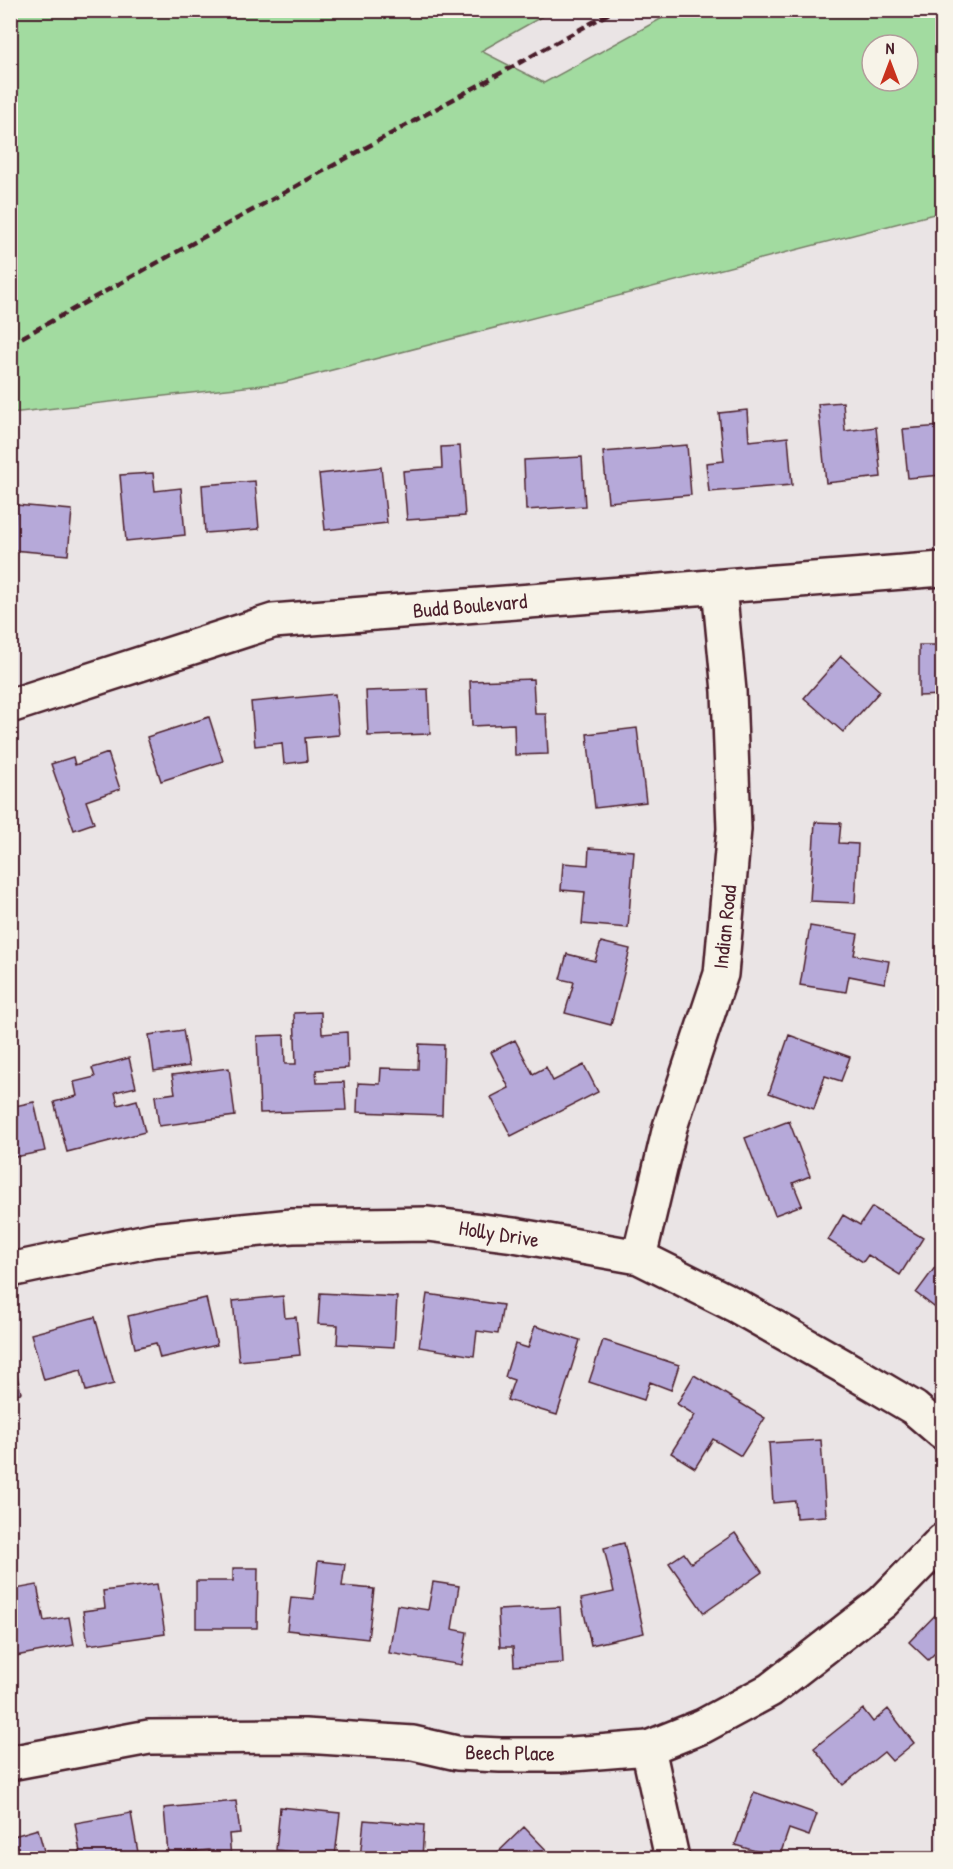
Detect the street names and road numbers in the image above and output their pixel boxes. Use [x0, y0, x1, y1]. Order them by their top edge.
street label: Budd Boulevard [412, 586, 528, 625]
street label: Indian Road [706, 884, 743, 970]
street label: Holly Drive [457, 1213, 541, 1254]
street label: Beech Place [465, 1737, 555, 1768]

